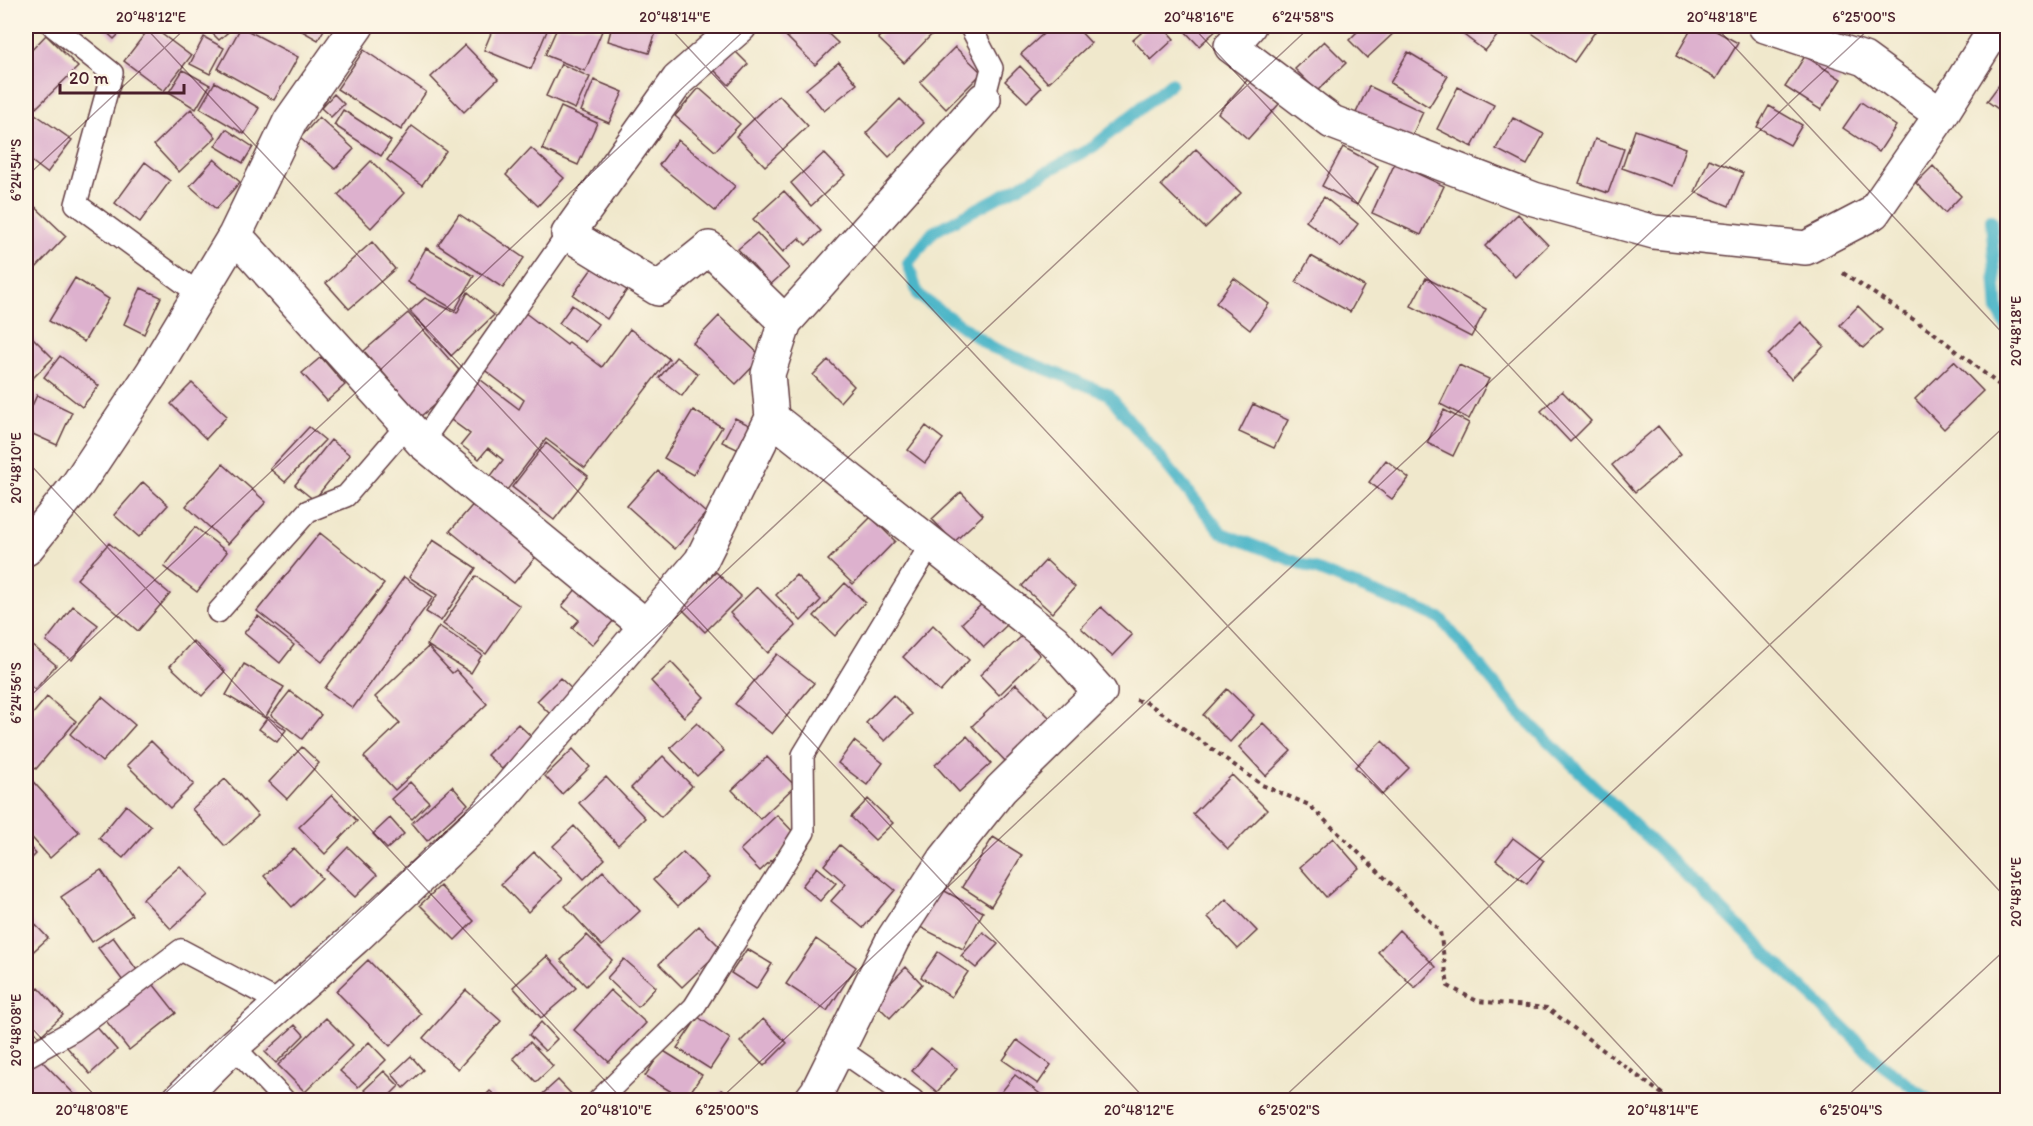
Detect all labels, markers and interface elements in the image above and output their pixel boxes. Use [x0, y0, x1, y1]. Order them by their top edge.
text: 20°48'12"E [116, 8, 186, 26]
text: 20°48'14"E [639, 8, 711, 26]
text: 20°48'16"E [1164, 8, 1234, 26]
text: 6°24'58"S [1272, 8, 1334, 26]
text: 20°48'18"E [1687, 8, 1757, 26]
text: 6°25'00"S [1832, 8, 1896, 26]
scale bar [60, 57, 184, 95]
text: 20 m [69, 67, 109, 89]
text: 6°24'54"S [7, 139, 25, 201]
text: 20°48'18"E [2007, 296, 2025, 366]
text: 20°48'10"E [7, 432, 25, 504]
text: 6°24'56"S [7, 662, 25, 724]
text: 20°48'16"E [2007, 857, 2025, 927]
text: 20°48'08"E [7, 994, 25, 1066]
text: 20°48'08"E [56, 1101, 128, 1119]
text: 20°48'10"E [580, 1101, 652, 1119]
text: 6°25'00"S [695, 1101, 759, 1119]
text: 20°48'12"E [1104, 1101, 1174, 1119]
text: 6°25'02"S [1258, 1101, 1320, 1119]
text: 20°48'14"E [1627, 1101, 1699, 1119]
text: 6°25'04"S [1819, 1101, 1883, 1119]

